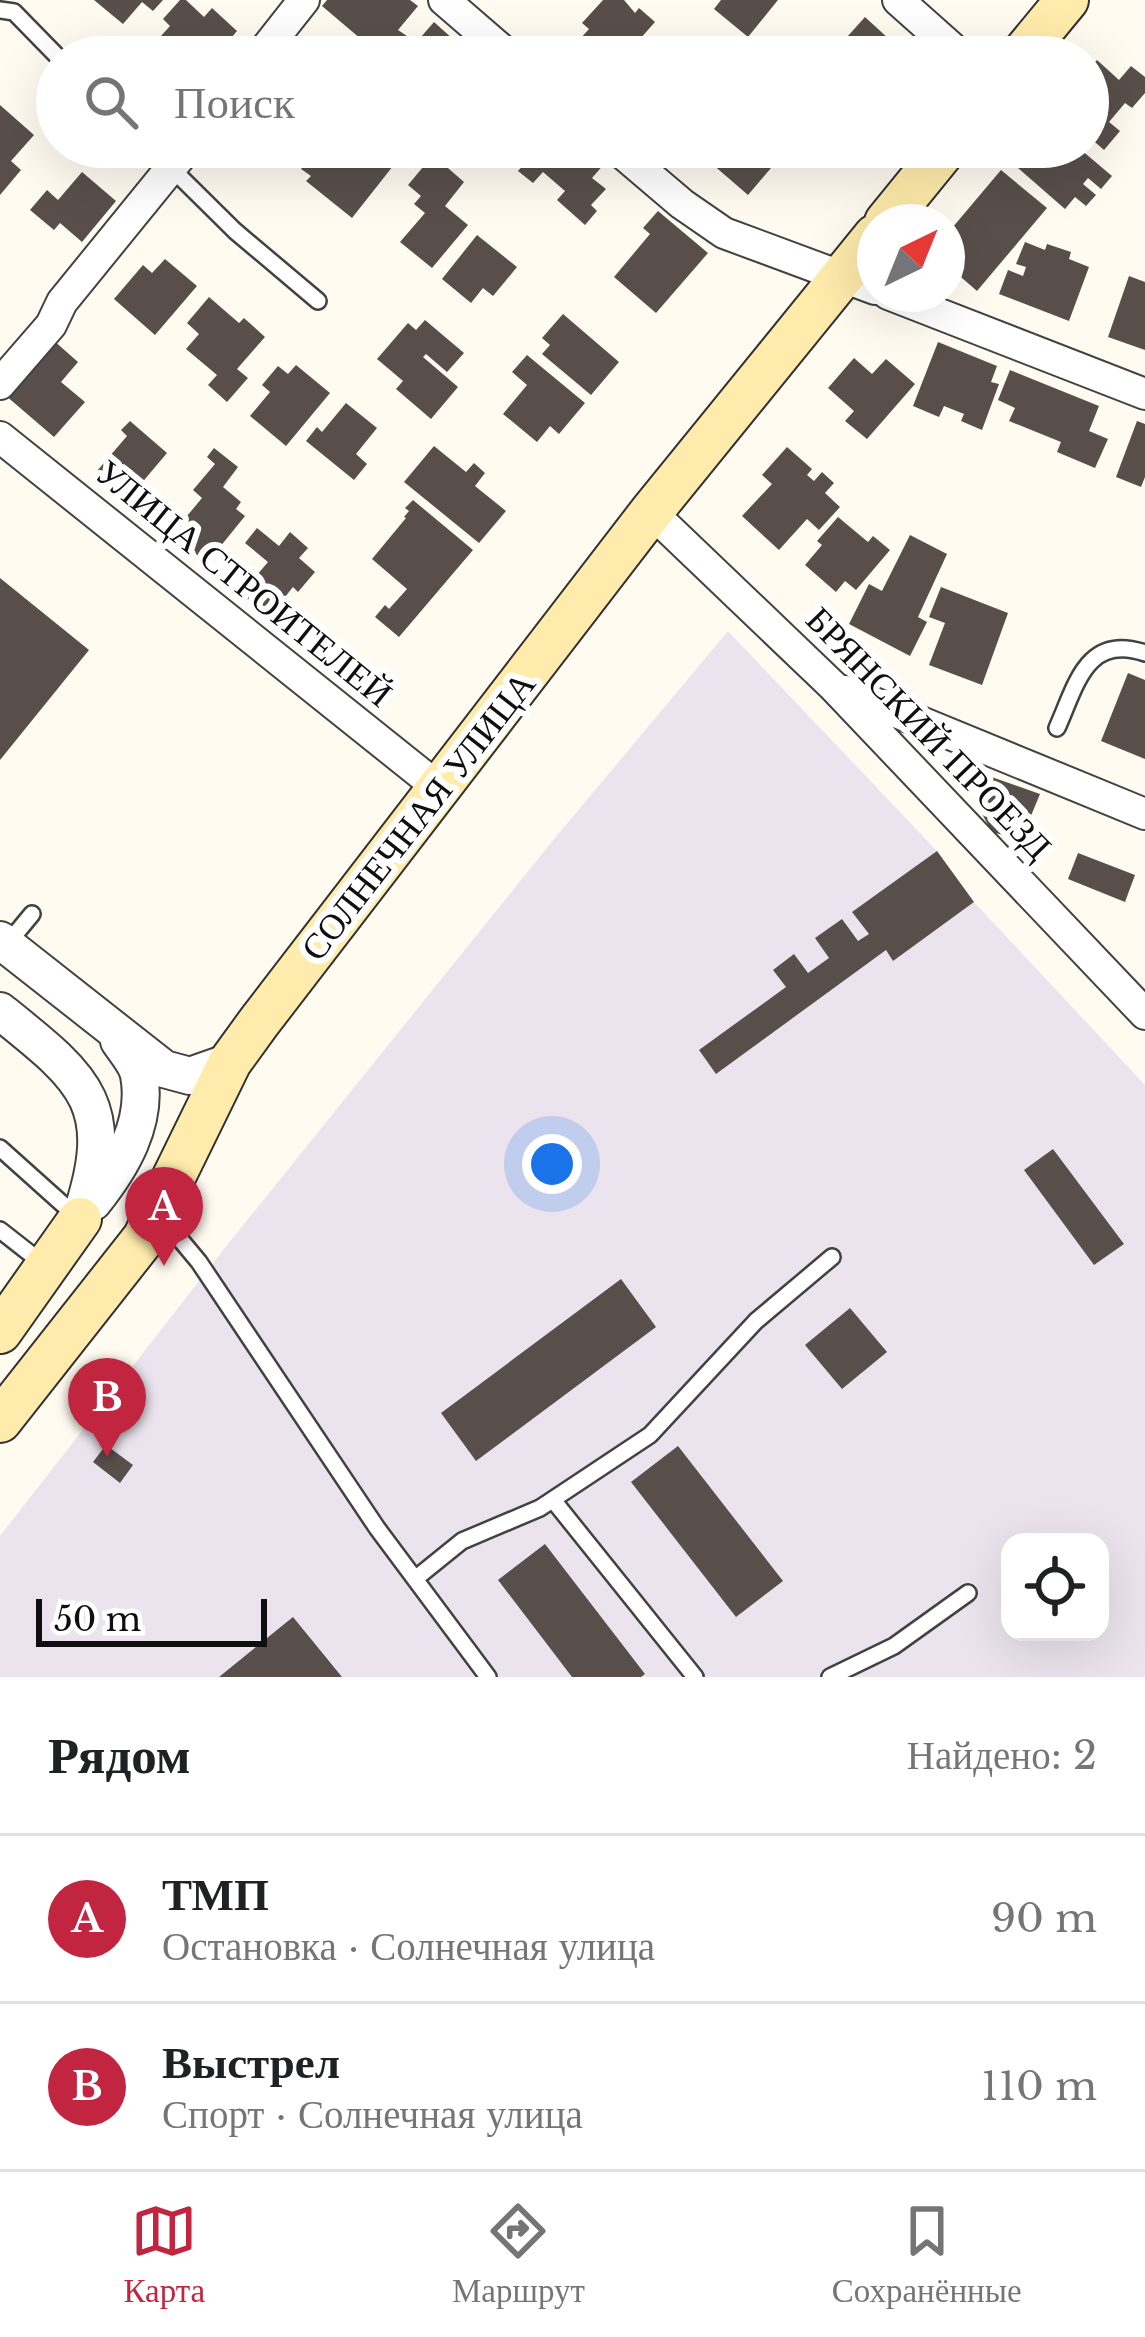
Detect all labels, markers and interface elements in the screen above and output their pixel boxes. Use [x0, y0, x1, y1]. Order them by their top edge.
search box [36, 36, 1109, 168]
icon: search [78, 69, 144, 135]
text: Поиск [174, 74, 295, 130]
north arrow [857, 204, 965, 312]
street label: УЛИЦА СТРОИТЕЛЕЙ [87, 450, 401, 716]
street label: БРЯНСКИЙ ПРОЕЗД [797, 597, 1061, 869]
street label: СОЛНЕЧНАЯ УЛИЦА [291, 663, 545, 969]
your location [522, 1134, 582, 1194]
pin: A [125, 1167, 203, 1266]
pin: B [68, 1358, 146, 1457]
map controls [1001, 1533, 1109, 1641]
button: locate [1001, 1533, 1109, 1641]
scale bar [36, 1593, 267, 1646]
text: 50 m [54, 1599, 141, 1640]
text: Рядом [48, 1724, 191, 1787]
text: Найдено: 2 [907, 1731, 1097, 1780]
text: ТМП [162, 1866, 269, 1922]
text: A [71, 1894, 103, 1943]
text: 90 m [991, 1894, 1097, 1943]
text: Остановка · Солнечная улица [162, 1922, 655, 1971]
text: Выстрел [162, 2034, 340, 2090]
text: B [71, 2062, 103, 2111]
text: 110 m [981, 2062, 1097, 2111]
text: Спорт · Солнечная улица [162, 2090, 583, 2139]
tab: Карта [123, 2198, 205, 2311]
tab: Маршрут [452, 2198, 585, 2311]
tab: Сохранённые [832, 2198, 1022, 2311]

